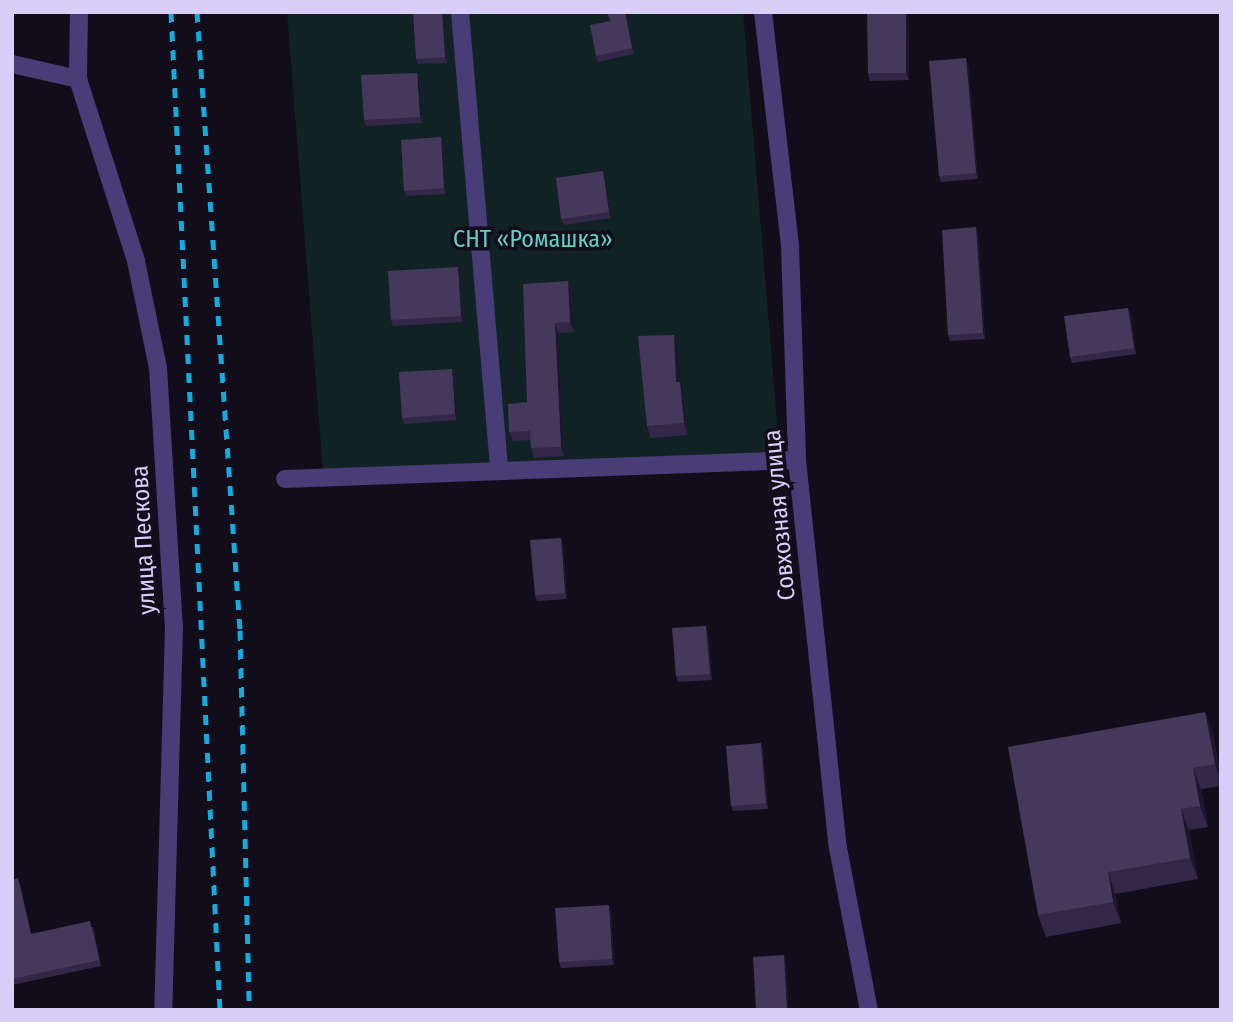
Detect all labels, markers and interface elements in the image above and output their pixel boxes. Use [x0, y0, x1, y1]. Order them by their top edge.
park label: СНТ «Ромашка» [453, 226, 613, 254]
street label: Совхозная улица [758, 428, 802, 602]
street label: улица Пескова [126, 465, 162, 615]

